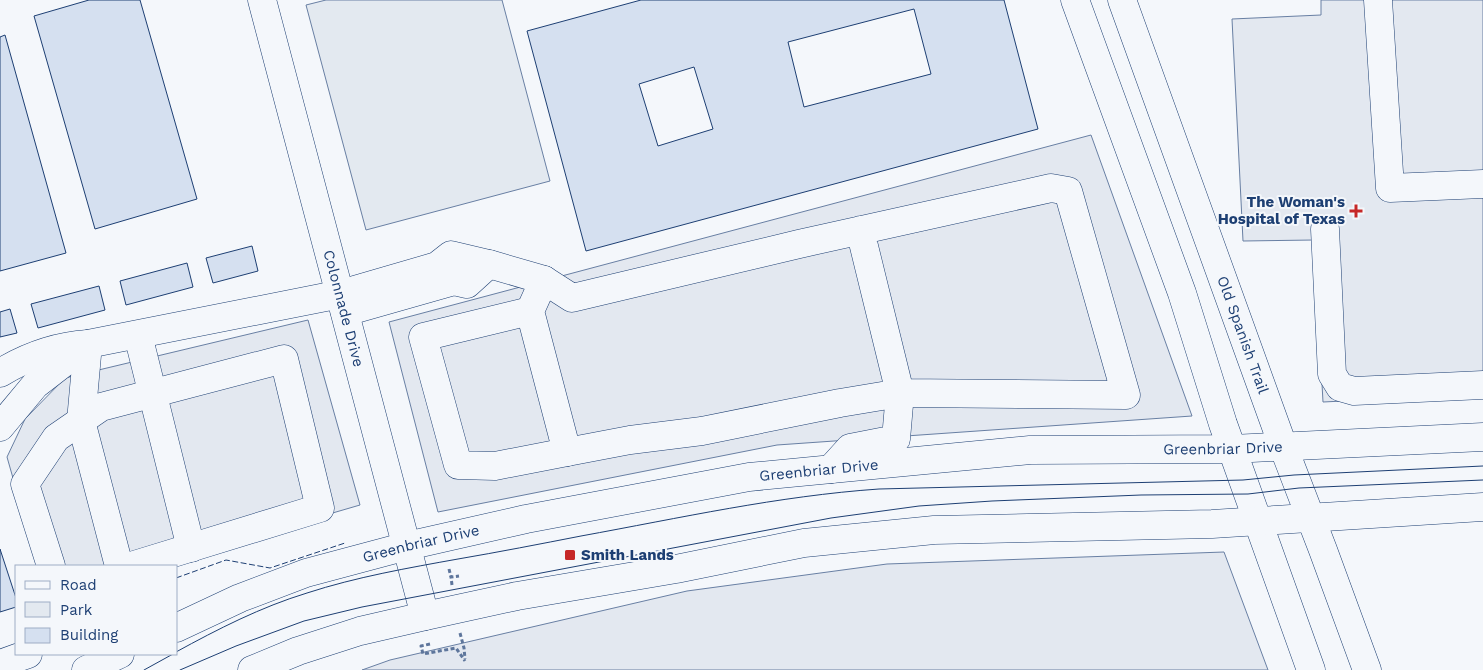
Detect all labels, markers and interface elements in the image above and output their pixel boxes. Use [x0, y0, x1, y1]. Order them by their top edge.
place label: The Woman's Hospital of Texas [1218, 193, 1345, 228]
marker: The Woman's Hospital of Texas [1349, 204, 1363, 218]
street label: Colonnade Drive [319, 248, 368, 369]
street label: Old Spanish Trail [1213, 273, 1273, 397]
street label: Greenbriar Drive [1163, 438, 1283, 458]
street label: Greenbriar Drive [759, 456, 879, 485]
street label: Greenbriar Drive [361, 521, 481, 566]
place label: Smith Lands [581, 546, 674, 564]
marker: Smith Lands [563, 548, 577, 562]
legend [15, 565, 178, 655]
text: Road [60, 576, 97, 594]
text: Park [60, 601, 93, 619]
text: Building [60, 626, 118, 644]

